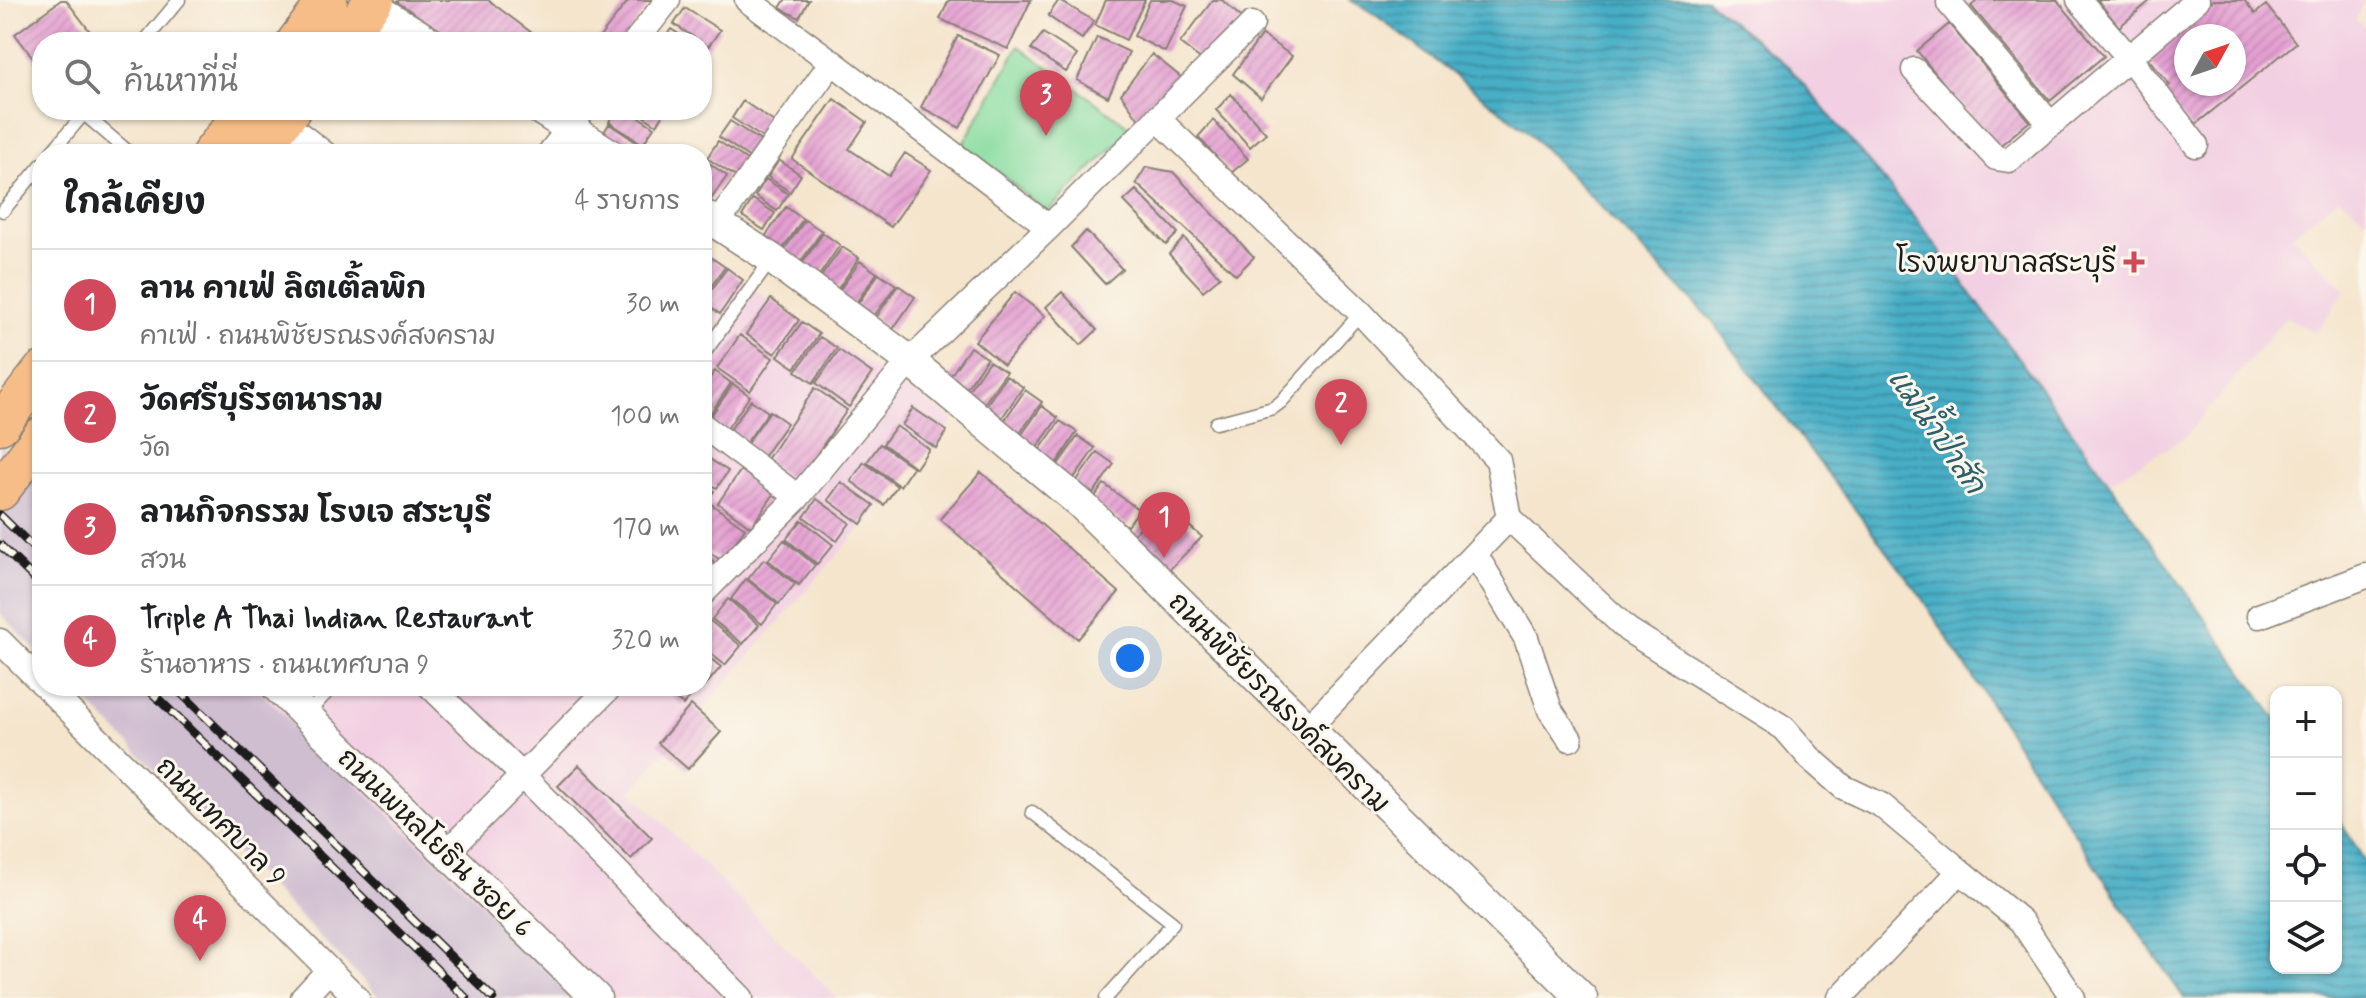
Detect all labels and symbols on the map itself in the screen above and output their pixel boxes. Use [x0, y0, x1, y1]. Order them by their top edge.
north arrow [2174, 24, 2246, 96]
pin: 3 [1020, 70, 1072, 136]
place label: โรงพยาบาลสระบุรี [1896, 243, 2116, 283]
marker: โรงพยาบาลสระบุรี [2123, 251, 2145, 273]
water label: แม่น้ำป่าสัก [1878, 356, 2002, 504]
pin: 2 [1315, 379, 1367, 445]
pin: 1 [1138, 492, 1190, 558]
street label: ถนนพิชัยรณรงค์สงคราม [1159, 583, 1399, 823]
your location [1110, 638, 1150, 678]
street label: ถนนพหลโยธิน ซอย 6 [329, 739, 542, 947]
street label: ถนนเทศบาล 9 [147, 750, 293, 896]
pin: 4 [174, 895, 226, 961]

